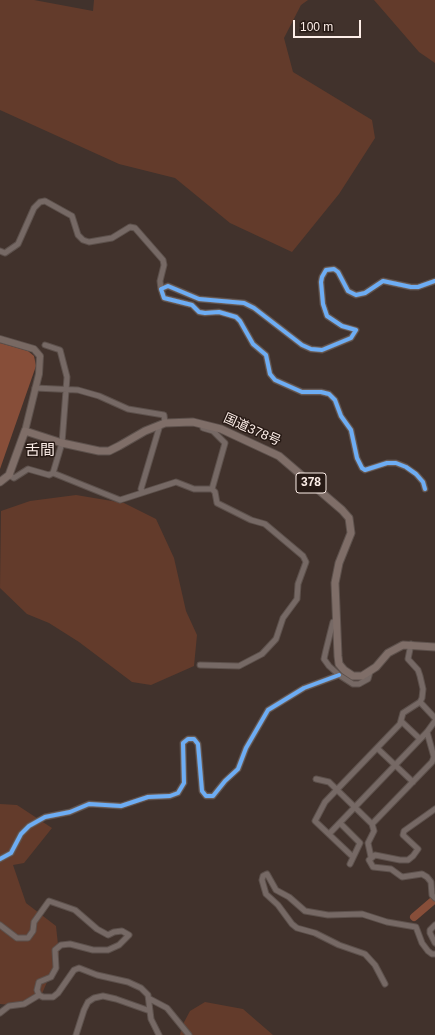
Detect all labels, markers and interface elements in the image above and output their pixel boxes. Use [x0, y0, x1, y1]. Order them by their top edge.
scale bar [295, 12, 363, 38]
text: 100 m [300, 20, 333, 34]
street label: 国道378号 [221, 411, 283, 449]
district label: 舌間 [25, 442, 55, 460]
road number: 378 [296, 473, 326, 493]

